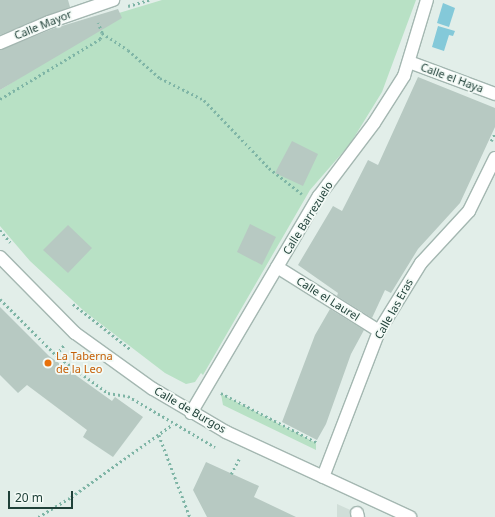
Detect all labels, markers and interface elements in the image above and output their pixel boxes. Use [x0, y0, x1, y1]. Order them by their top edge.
street label: Calle Mayor [12, 7, 74, 43]
street label: Calle el Haya [419, 61, 485, 95]
street label: Calle Barrezuelo [280, 179, 336, 257]
street label: Calle el Laurel [294, 274, 362, 324]
street label: Calle las Eras [372, 277, 416, 341]
place label: La Taberna de la Leo [56, 350, 113, 376]
marker: La Taberna de la Leo [43, 358, 53, 368]
street label: Calle de Burgos [152, 384, 228, 436]
scale bar [10, 483, 75, 509]
text: 20 m [15, 489, 43, 506]

